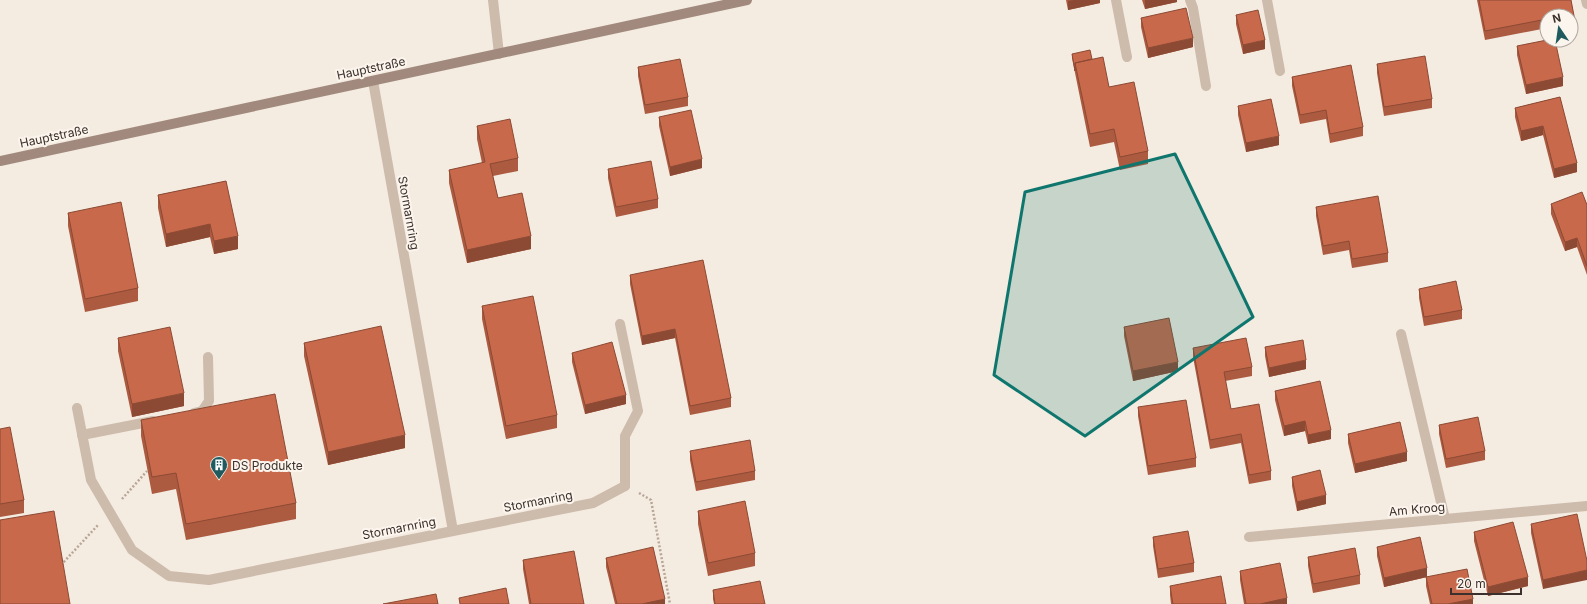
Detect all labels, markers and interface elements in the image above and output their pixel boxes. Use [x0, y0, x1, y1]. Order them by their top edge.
north arrow [1539, 8, 1579, 48]
text: N [1551, 10, 1562, 26]
street label: Hauptstraße [335, 53, 407, 83]
street label: Hauptstraße [18, 121, 90, 151]
street label: Stormarnring [395, 175, 423, 251]
building icon: DS Produkte [209, 455, 229, 480]
place label: DS Produkte [232, 458, 303, 473]
street label: Stormanring [502, 487, 574, 515]
street label: Am Kroog [1388, 499, 1446, 519]
street label: Stormarnring [361, 514, 437, 542]
scale bar [1451, 570, 1521, 596]
text: 20 m [1457, 576, 1486, 591]

